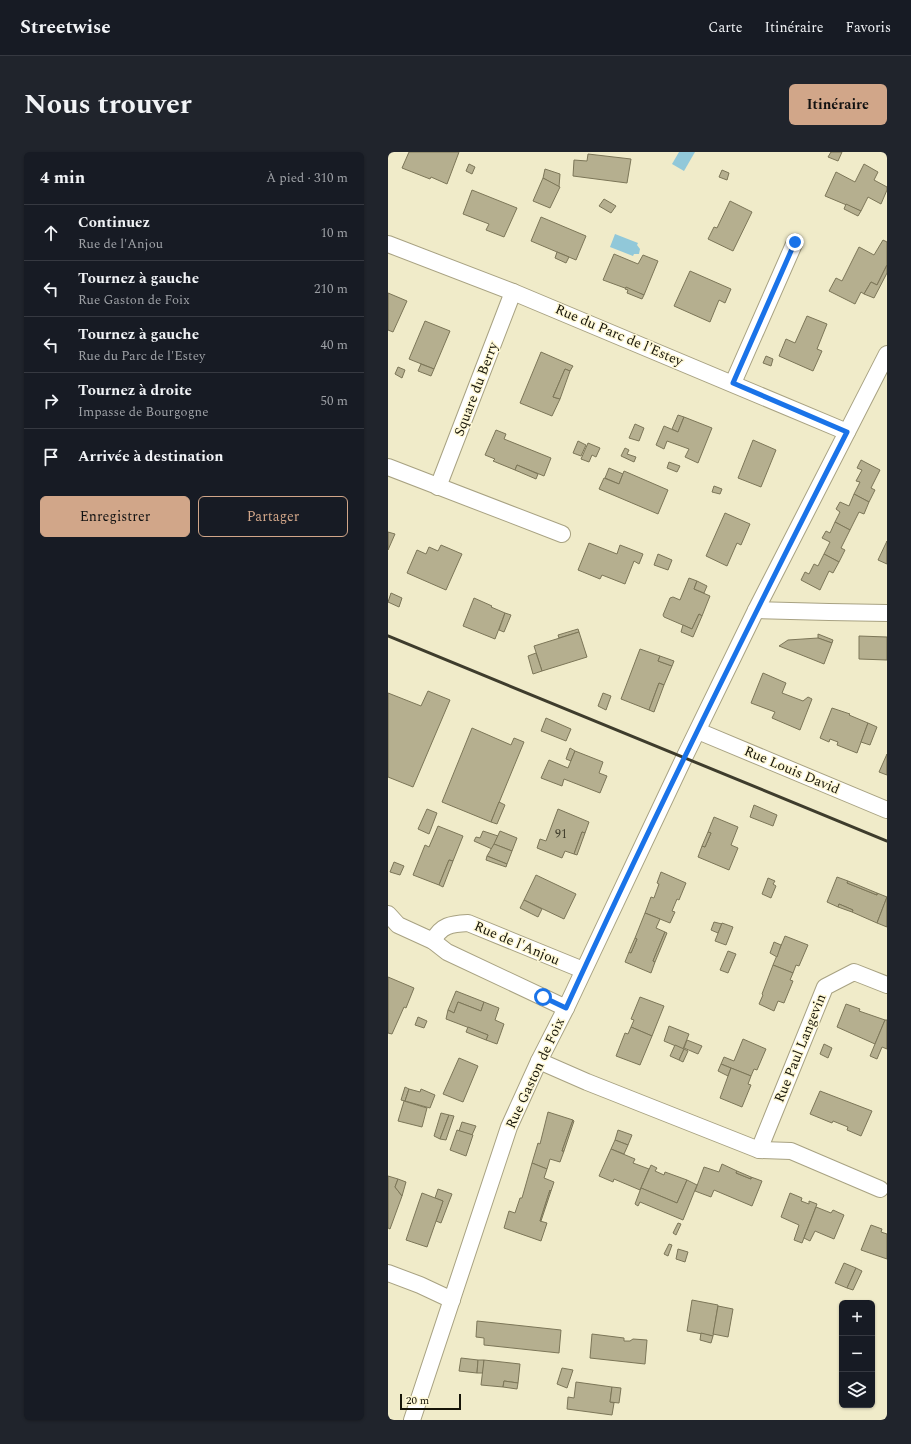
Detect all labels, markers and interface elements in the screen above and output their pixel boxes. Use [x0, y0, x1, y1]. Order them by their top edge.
text: Streetwise [20, 13, 111, 42]
text: Carte [708, 17, 743, 38]
text: Itinéraire [765, 17, 824, 38]
text: Favoris [846, 17, 891, 38]
text: Nous trouver [24, 83, 192, 126]
button: Itinéraire [789, 84, 887, 125]
text: 4 min [40, 165, 85, 191]
text: À pied · 310 m [266, 168, 348, 188]
text: Continuez [78, 211, 150, 234]
icon: ahead [40, 222, 62, 244]
text: 10 m [321, 223, 348, 243]
route end [786, 233, 804, 251]
text: Rue de l'Anjou [78, 234, 163, 254]
text: Tournez à gauche [78, 267, 199, 290]
icon: left [40, 278, 62, 300]
text: 210 m [314, 279, 348, 299]
text: Rue Gaston de Foix [78, 290, 190, 310]
street label: Rue du Parc de l'Estey [552, 299, 687, 372]
text: Tournez à gauche [78, 323, 199, 346]
icon: left [40, 334, 62, 356]
text: 40 m [321, 335, 348, 355]
street label: Square du Berry [448, 338, 504, 439]
text: Rue du Parc de l'Estey [78, 346, 205, 366]
text: Tournez à droite [78, 379, 192, 402]
icon: right [40, 390, 62, 412]
text: 50 m [321, 391, 348, 411]
text: Impasse de Bourgogne [78, 402, 208, 422]
text: Arrivée à destination [78, 445, 224, 468]
icon: arrive [40, 446, 62, 468]
button: Enregistrer [40, 496, 190, 537]
button: Partager [198, 496, 348, 537]
street label: Rue Louis David [741, 740, 843, 800]
house number: 91 [555, 825, 567, 844]
street label: Rue de l'Anjou [471, 915, 563, 971]
route start [534, 988, 552, 1006]
street label: Rue Paul Langevin [769, 990, 831, 1106]
street label: Rue Gaston de Foix [500, 1014, 570, 1132]
map controls [839, 1300, 875, 1408]
button: + [839, 1300, 875, 1336]
button: − [839, 1336, 875, 1372]
button: layers [839, 1372, 875, 1408]
scale bar [400, 1392, 461, 1411]
text: 20 m [406, 1392, 429, 1409]

